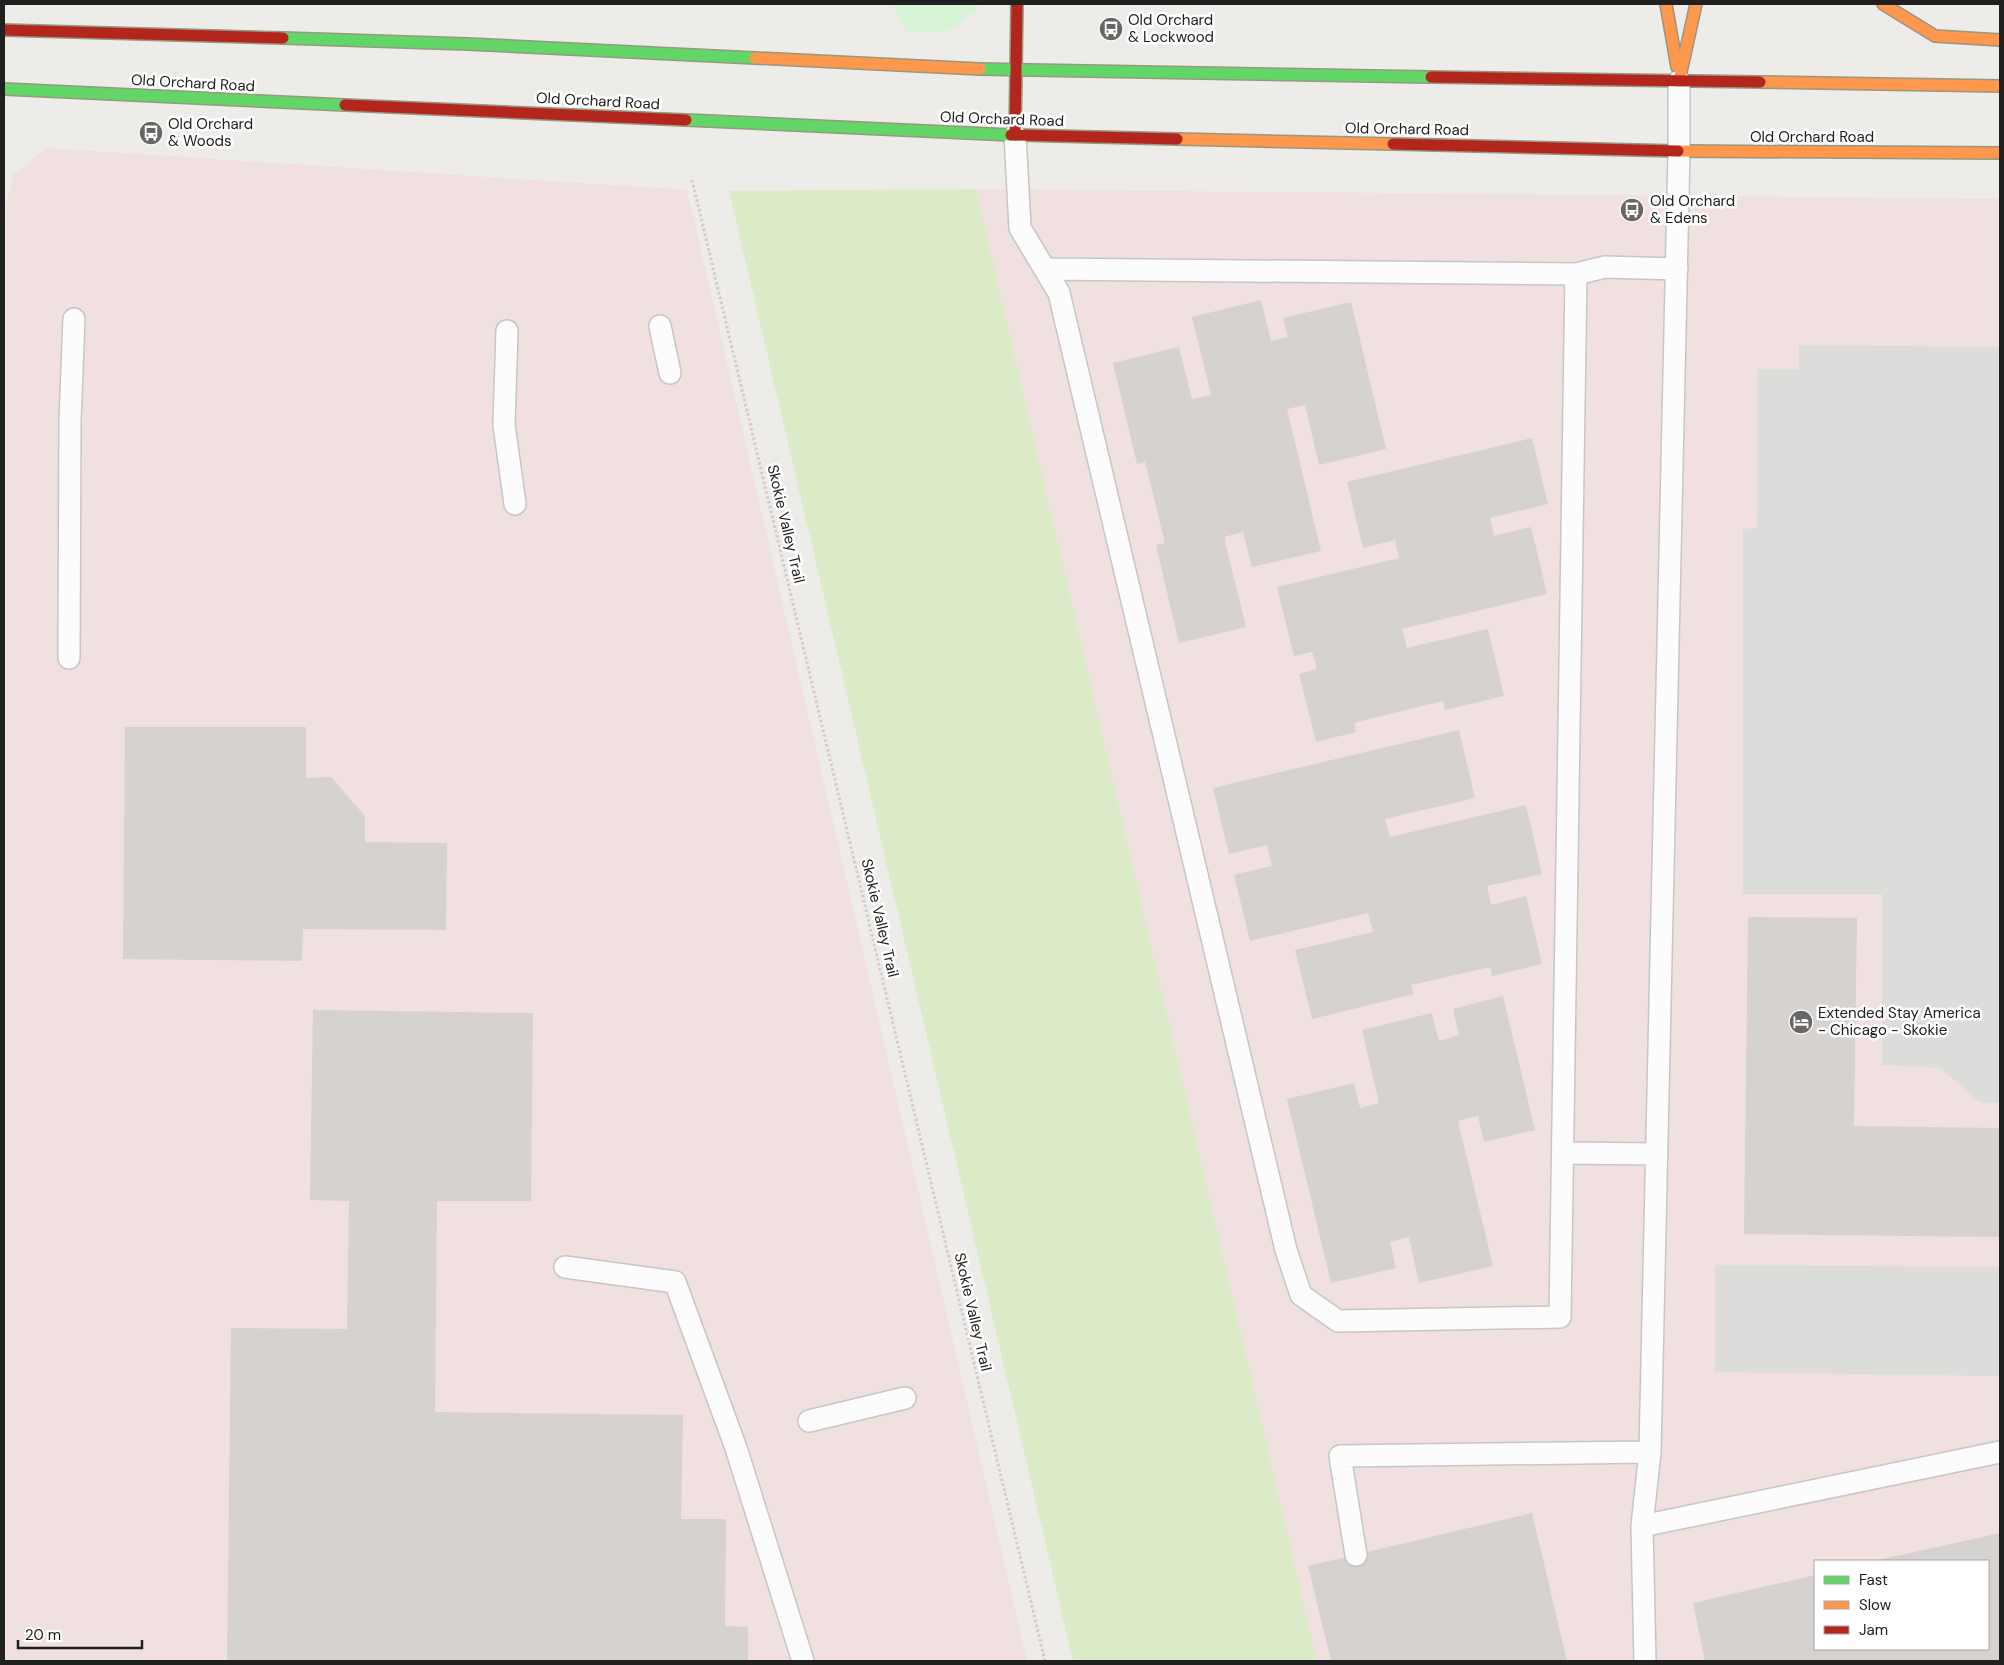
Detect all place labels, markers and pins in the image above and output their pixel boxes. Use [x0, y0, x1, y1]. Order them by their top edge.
place label: Old Orchard & Lockwood [1128, 10, 1214, 47]
bus stop icon: Old Orchard & Lockwood [1098, 16, 1124, 42]
place label: Old Orchard & Woods [168, 114, 253, 151]
bus stop icon: Old Orchard & Woods [138, 120, 164, 146]
place label: Old Orchard & Edens [1650, 191, 1735, 228]
bus stop icon: Old Orchard & Edens [1619, 197, 1645, 223]
place label: Extended Stay America - Chicago - Skokie [1818, 1003, 1981, 1040]
hotel icon: Extended Stay America - Chicago - Skokie [1788, 1009, 1814, 1035]

